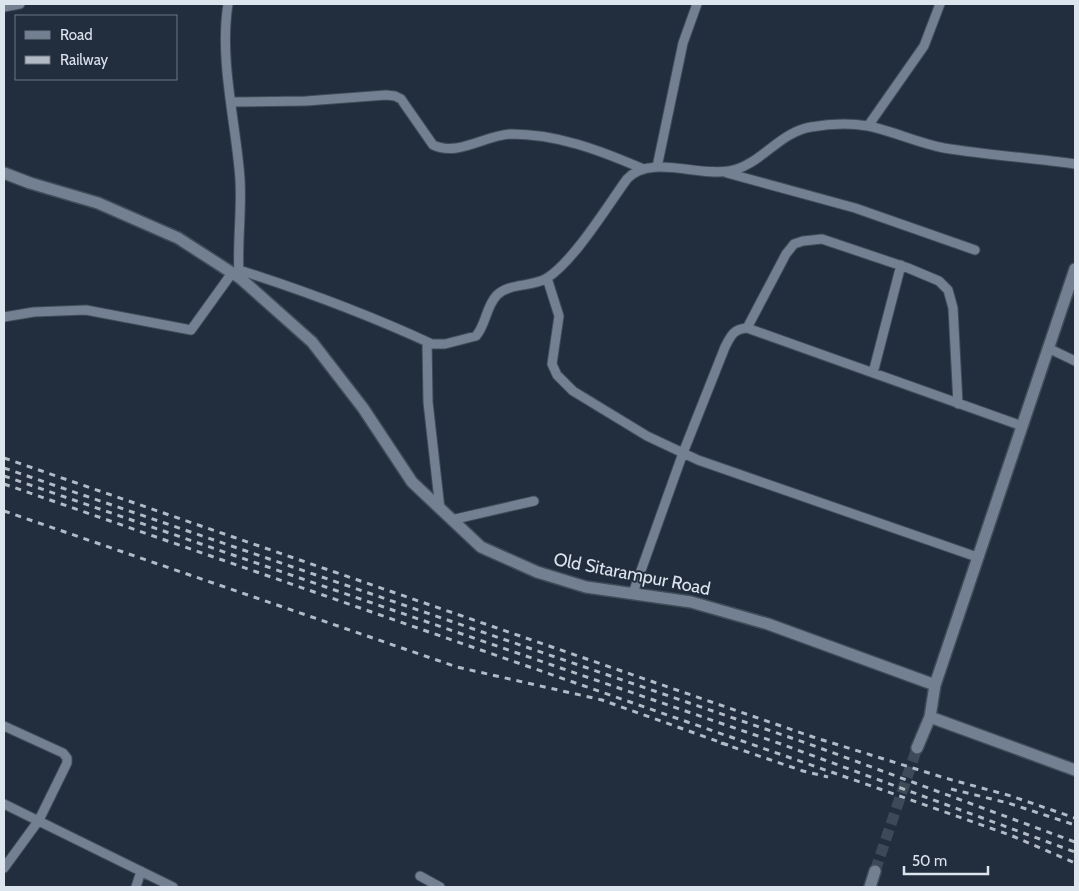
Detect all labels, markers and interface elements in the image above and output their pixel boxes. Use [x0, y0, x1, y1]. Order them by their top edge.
legend [15, 15, 178, 80]
text: Road [60, 26, 93, 44]
text: Railway [60, 51, 109, 69]
street label: Old Sitarampur Road [552, 548, 712, 600]
scale bar [904, 844, 988, 876]
text: 50 m [912, 852, 947, 870]

